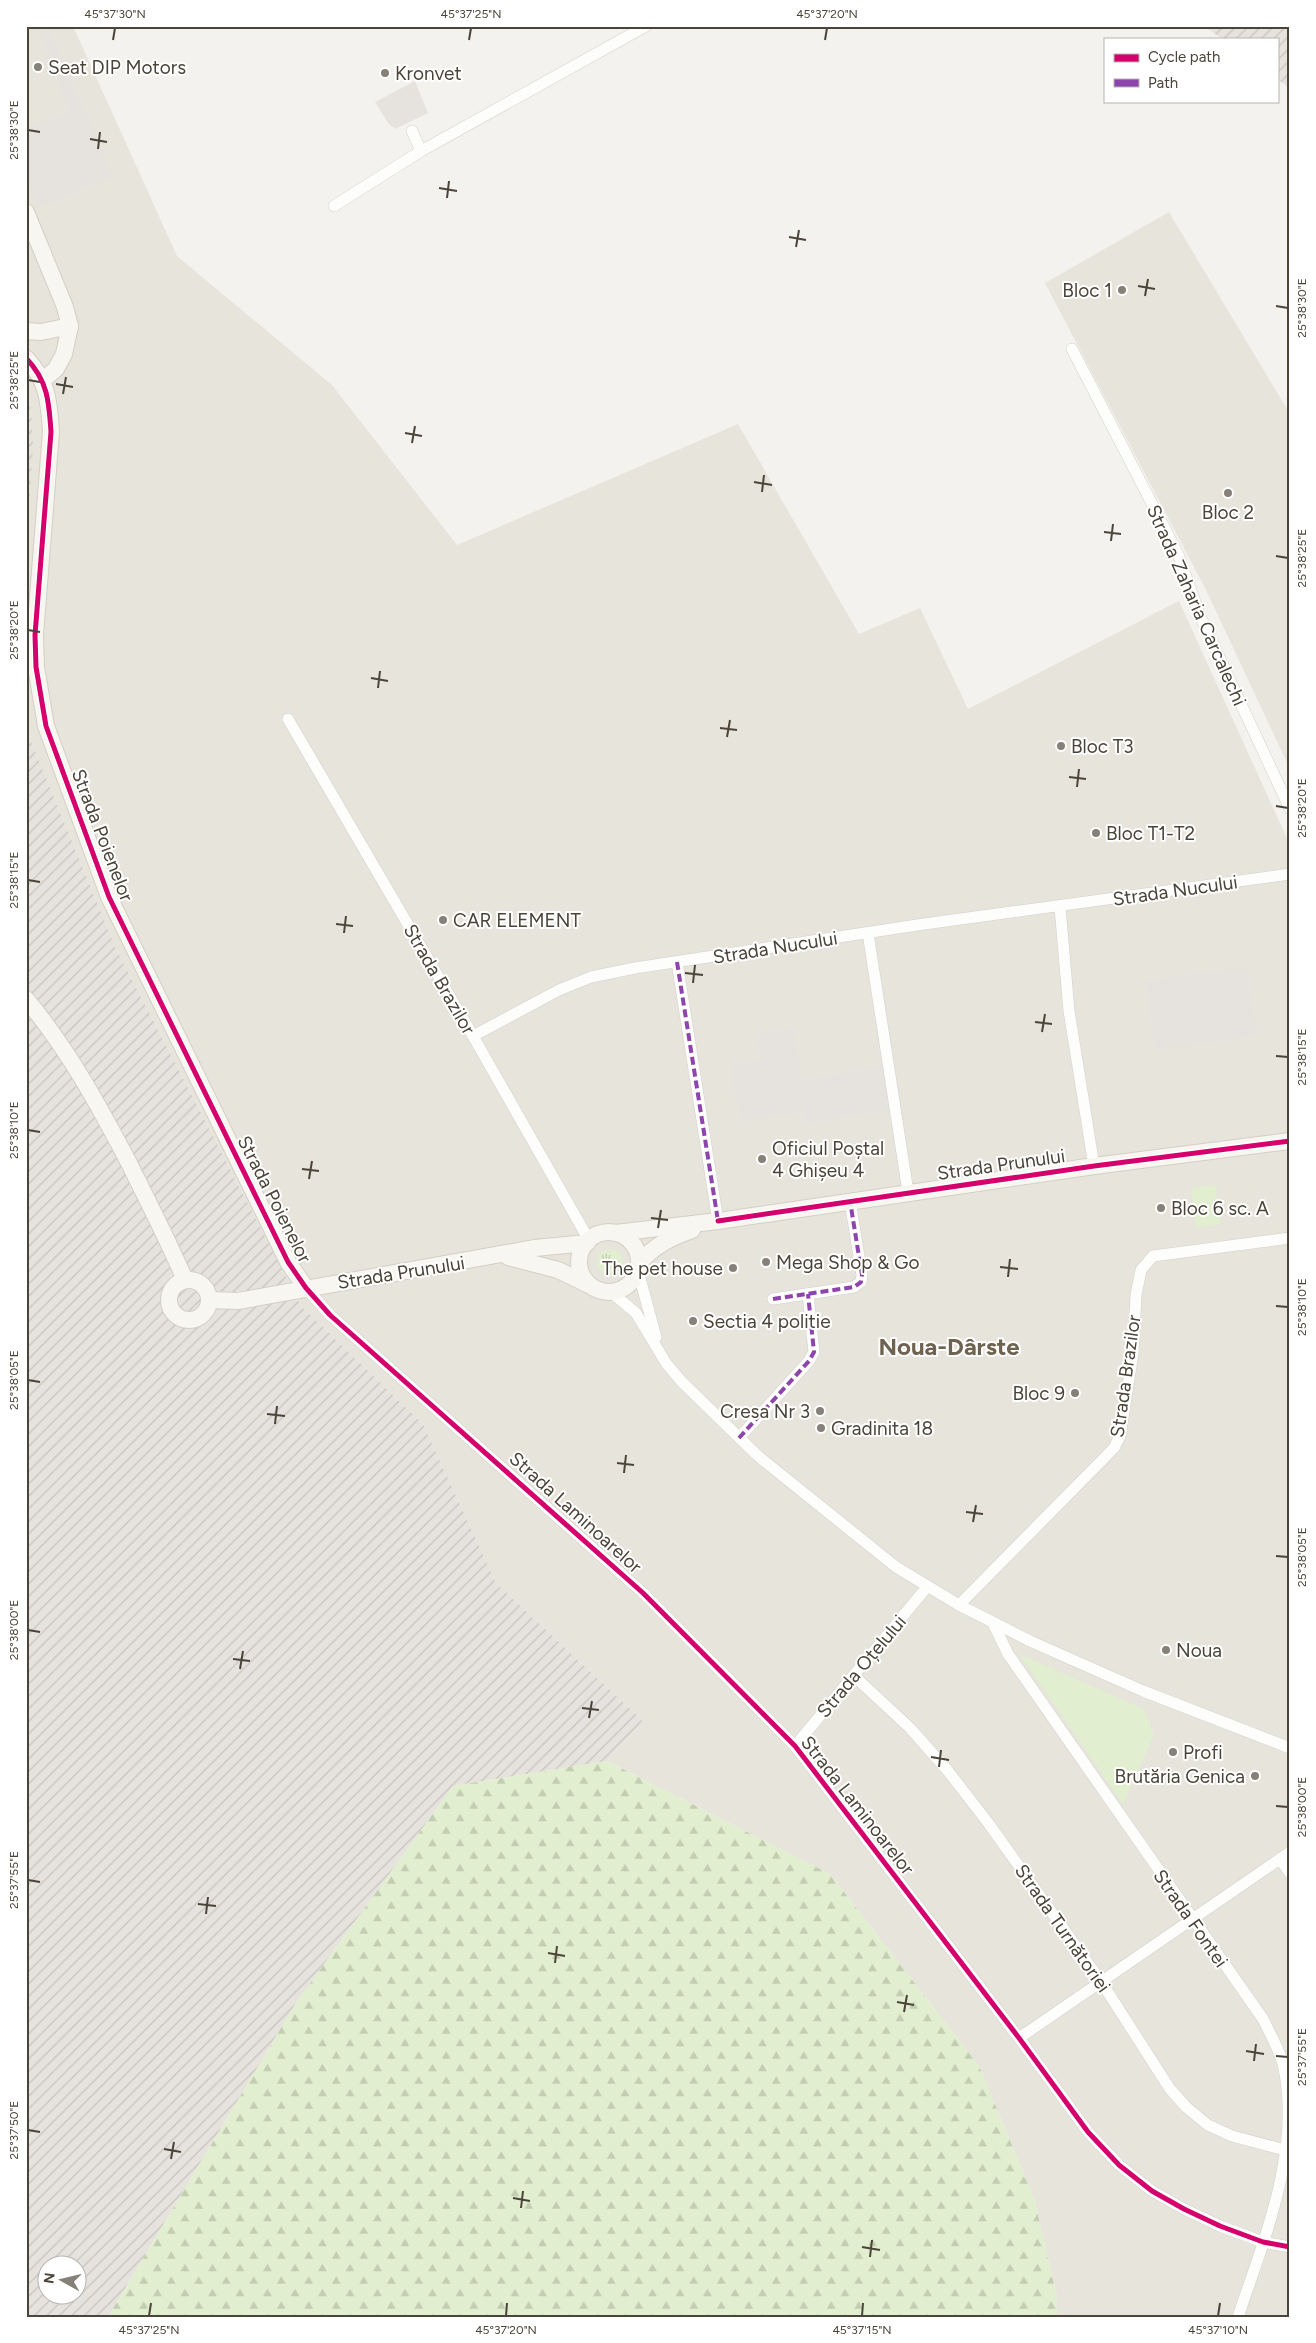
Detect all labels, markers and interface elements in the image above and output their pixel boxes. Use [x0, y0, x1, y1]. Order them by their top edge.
text: 45°37'30"N [84, 7, 146, 21]
text: 45°37'25"N [441, 7, 501, 21]
text: 45°37'20"N [796, 7, 858, 21]
legend [1104, 38, 1278, 102]
text: Cycle path [1148, 48, 1220, 66]
place label: Seat DIP Motors [48, 56, 186, 79]
marker: Seat DIP Motors [32, 61, 44, 73]
place label: Kronvet [395, 62, 462, 85]
marker: Kronvet [379, 67, 391, 79]
text: Path [1148, 74, 1178, 92]
text: 25°38'30"E [7, 100, 21, 160]
text: 25°38'30"E [1295, 278, 1309, 338]
place label: Bloc 1 [1062, 279, 1112, 302]
marker: Bloc 1 [1116, 284, 1128, 296]
text: 25°38'25"E [7, 351, 21, 409]
marker: Bloc 2 [1222, 487, 1234, 499]
street label: Strada Zaharia Carcalechi [1142, 501, 1251, 709]
place label: Bloc 2 [1202, 501, 1254, 524]
text: 25°38'25"E [1295, 529, 1309, 587]
text: 25°38'20"E [7, 600, 21, 660]
place label: Bloc T3 [1071, 735, 1134, 758]
marker: Bloc T3 [1055, 740, 1067, 752]
street label: Strada Poienelor [67, 766, 139, 905]
text: 25°38'20"E [1295, 778, 1309, 838]
place label: Bloc T1-T2 [1106, 822, 1195, 845]
marker: Bloc T1-T2 [1090, 827, 1102, 839]
text: 25°38'15"E [7, 851, 21, 909]
street label: Strada Nucului [1111, 870, 1239, 911]
place label: CAR ELEMENT [453, 909, 582, 932]
marker: CAR ELEMENT [437, 914, 449, 926]
street label: Strada Brazilor [399, 920, 481, 1039]
street label: Strada Nucului [711, 926, 839, 969]
text: 25°38'15"E [1295, 1028, 1309, 1086]
text: 25°38'10"E [7, 1101, 21, 1159]
street label: Strada Poienelor [233, 1132, 317, 1267]
place label: Oficiul Poștal 4 Ghișeu 4 [772, 1137, 884, 1182]
street label: Strada Prunului [936, 1144, 1066, 1185]
marker: Oficiul Poștal 4 Ghișeu 4 [756, 1153, 768, 1165]
place label: Bloc 6 sc. A [1171, 1197, 1269, 1220]
marker: Bloc 6 sc. A [1155, 1202, 1167, 1214]
street label: Strada Prunului [336, 1251, 466, 1294]
place label: Mega Shop & Go [776, 1251, 920, 1274]
marker: Mega Shop & Go [760, 1256, 772, 1268]
place label: The pet house [602, 1257, 723, 1280]
marker: The pet house [727, 1262, 739, 1274]
text: 25°38'10"E [1295, 1278, 1309, 1336]
place label: Sectia 4 politie [703, 1310, 831, 1333]
street label: Strada Brazilor [1106, 1313, 1146, 1439]
marker: Sectia 4 politie [687, 1315, 699, 1327]
district label: Noua-Dârste [878, 1332, 1020, 1361]
text: 25°38'05"E [7, 1350, 21, 1410]
place label: Bloc 9 [1012, 1382, 1065, 1405]
marker: Bloc 9 [1069, 1387, 1081, 1399]
place label: Cresa Nr 3 [720, 1400, 810, 1423]
marker: Cresa Nr 3 [814, 1405, 826, 1417]
place label: Gradinita 18 [831, 1417, 933, 1440]
marker: Gradinita 18 [815, 1422, 827, 1434]
street label: Strada Laminoarelor [505, 1447, 647, 1578]
text: 25°38'05"E [1295, 1527, 1309, 1587]
text: 25°38'00"E [7, 1600, 21, 1660]
street label: Strada Oțelului [812, 1610, 911, 1722]
place label: Noua [1176, 1639, 1222, 1662]
marker: Noua [1160, 1644, 1172, 1656]
street label: Strada Laminoarelor [796, 1731, 919, 1880]
place label: Profi [1183, 1741, 1223, 1764]
marker: Profi [1167, 1746, 1179, 1758]
place label: Brutăria Genica [1115, 1765, 1245, 1788]
marker: Brutăria Genica [1249, 1770, 1261, 1782]
text: 25°38'00"E [1295, 1777, 1309, 1837]
text: 25°37'55"E [7, 1851, 21, 1909]
street label: Strada Turnătoriei [1010, 1860, 1115, 1997]
street label: Strada Fontei [1148, 1865, 1233, 1972]
text: 25°37'55"E [1295, 2028, 1309, 2086]
text: 25°37'50"E [7, 2101, 21, 2159]
north arrow [38, 2256, 88, 2306]
text: N [40, 2272, 59, 2285]
text: 45°37'25"N [119, 2323, 179, 2337]
text: 45°37'20"N [475, 2323, 537, 2337]
text: 45°37'15"N [832, 2323, 892, 2337]
text: 45°37'10"N [1188, 2323, 1248, 2337]

